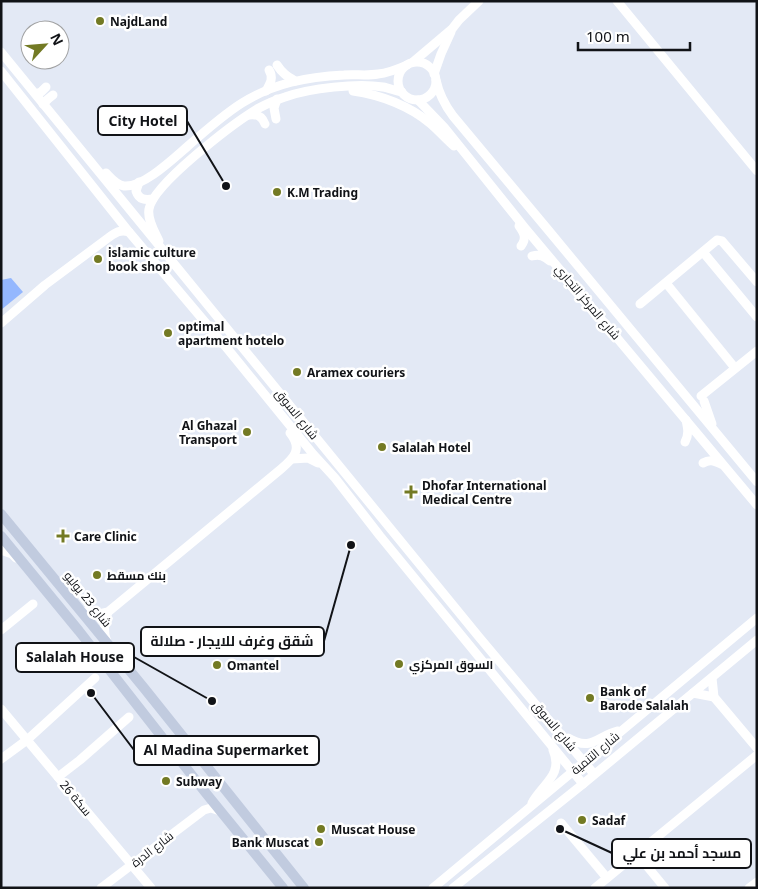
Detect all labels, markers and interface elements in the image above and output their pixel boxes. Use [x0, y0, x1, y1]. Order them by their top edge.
place label: NajdLand [110, 13, 167, 30]
marker: NajdLand [94, 15, 106, 27]
north arrow [20, 20, 70, 70]
scale bar [578, 20, 690, 52]
text: 100 m [586, 26, 630, 46]
text: N [46, 30, 68, 48]
callout: City Hotel [98, 106, 187, 135]
text: City Hotel [109, 111, 177, 130]
place label: K.M Trading [287, 184, 358, 201]
marker: K.M Trading [271, 186, 283, 198]
place label: islamic culture book shop [108, 244, 196, 275]
marker: islamic culture book shop [92, 253, 104, 265]
street label: شارع المركز التجاري [550, 261, 625, 345]
place label: optimal apartment hotelo [178, 318, 284, 349]
marker: optimal apartment hotelo [162, 327, 174, 339]
place label: Aramex couriers [307, 364, 405, 381]
marker: Aramex couriers [291, 366, 303, 378]
street label: شارع السوق [271, 385, 323, 443]
place label: Al Ghazal Transport [179, 417, 237, 448]
marker: Al Ghazal Transport [241, 426, 253, 438]
place label: Salalah Hotel [392, 439, 471, 456]
marker: Salalah Hotel [376, 441, 388, 453]
place label: Dhofar International Medical Centre [422, 477, 546, 508]
marker: Dhofar International Medical Centre [404, 485, 418, 499]
place label: Care Clinic [74, 528, 137, 545]
marker: Care Clinic [56, 529, 70, 543]
place label: بنك مسقط [107, 567, 166, 584]
street label: شارع 23 يوليو [60, 568, 116, 630]
marker: بنك مسقط [91, 569, 103, 581]
callout: شقق وغرف للايجار - صلالة [141, 627, 324, 656]
text: شقق وغرف للايجار - صلالة [150, 631, 314, 650]
callout: Salalah House [16, 643, 134, 672]
text: Salalah House [26, 647, 124, 666]
place label: السوق المركزي [409, 656, 493, 675]
place label: Omantel [227, 657, 279, 674]
marker: السوق المركزي [393, 658, 405, 670]
marker: Omantel [211, 659, 223, 671]
place label: Bank of Barode Salalah [600, 683, 689, 714]
marker: Bank of Barode Salalah [584, 692, 596, 704]
street label: شارع السوق [529, 697, 581, 755]
street label: شارع التنمية [567, 728, 623, 778]
callout: Al Madina Supermarket [134, 736, 319, 765]
text: Al Madina Supermarket [144, 740, 308, 759]
place label: Subway [176, 773, 222, 790]
marker: Subway [160, 775, 172, 787]
street label: سكة 26 [56, 777, 96, 819]
place label: Sadaf [592, 812, 627, 829]
marker: Sadaf [576, 814, 588, 826]
place label: Muscat House [331, 821, 416, 838]
marker: Muscat House [315, 823, 327, 835]
street label: شارع الدرة [127, 827, 177, 871]
place label: Bank Muscat [232, 834, 309, 851]
marker: Bank Muscat [313, 836, 325, 848]
callout: مسجد أحمد بن علي [612, 839, 751, 868]
text: مسجد أحمد بن علي [623, 843, 741, 865]

